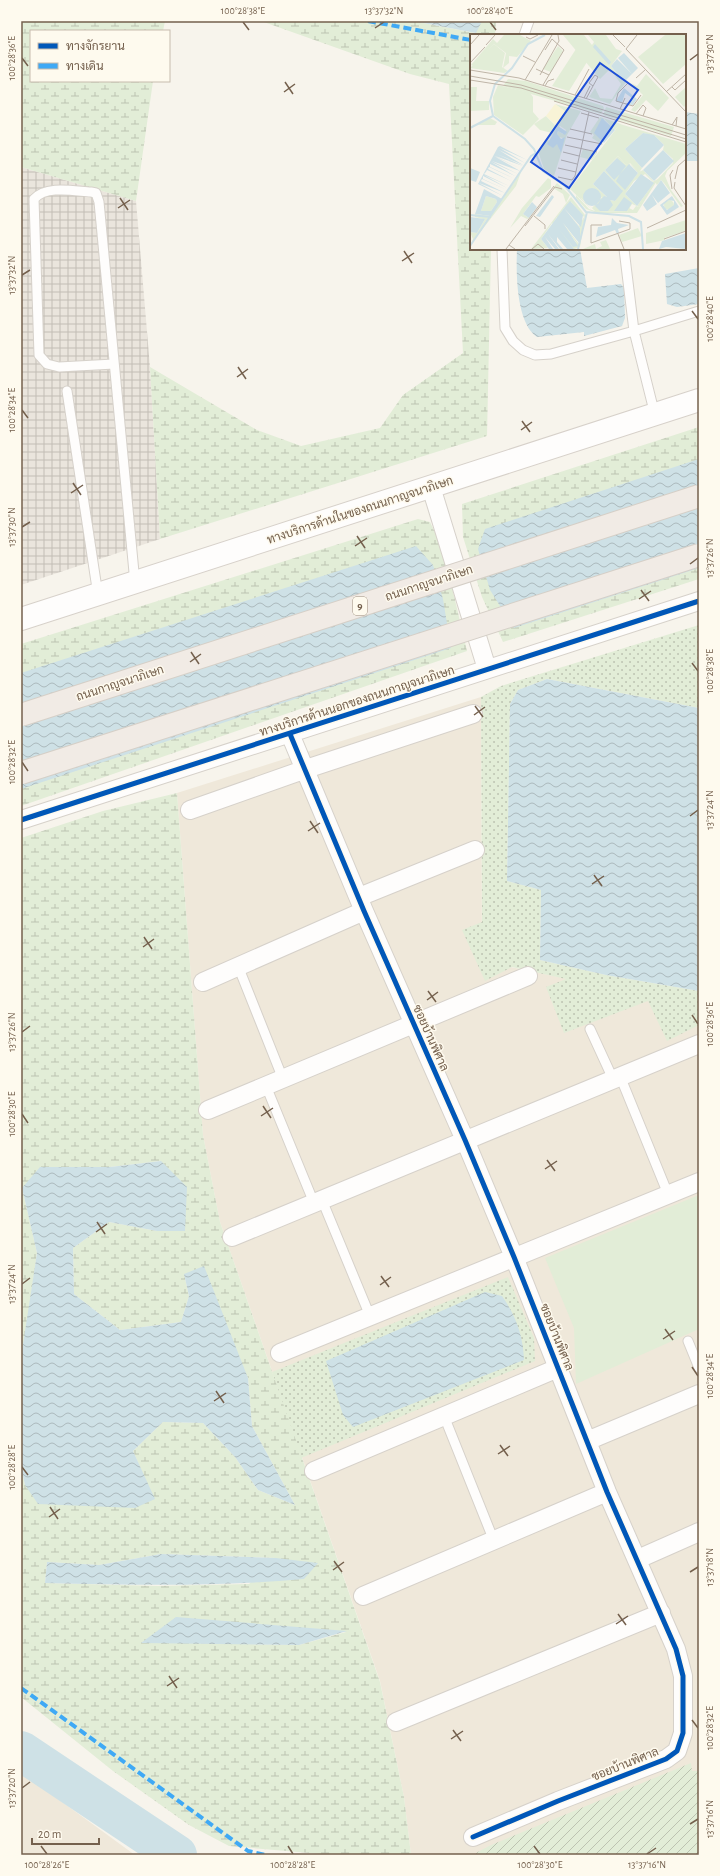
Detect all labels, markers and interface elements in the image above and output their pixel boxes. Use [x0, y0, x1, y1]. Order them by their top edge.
text: 100°28'38"E [221, 6, 265, 16]
text: 13°37'32"N [365, 6, 403, 16]
text: 100°28'40"E [467, 6, 513, 16]
legend [30, 30, 170, 82]
inset map [470, 34, 686, 250]
text: 13°37'30"N [705, 34, 715, 74]
text: 100°28'36"E [7, 36, 17, 80]
text: ทางจักรยาน [66, 39, 125, 52]
text: ทางเดิน [66, 60, 104, 72]
text: 13°37'32"N [7, 256, 17, 294]
text: 100°28'40"E [705, 296, 715, 342]
text: 100°28'34"E [7, 388, 17, 432]
street label: ทางบริการด้านในของถนนกาญจนาภิเษก [265, 472, 455, 547]
text: 13°37'30"N [7, 507, 17, 547]
text: 13°37'26"N [705, 538, 715, 578]
street label: ถนนกาญจนาภิเษก [384, 563, 475, 604]
road number: 9 [353, 597, 367, 615]
text: 100°28'38"E [705, 649, 715, 693]
street label: ถนนกาญจนาภิเษก [75, 663, 166, 704]
street label: ทางบริการด้านนอกของถนนกาญจนาภิเษก [258, 663, 456, 739]
text: 100°28'32"E [7, 740, 17, 784]
text: 13°37'24"N [705, 790, 715, 830]
text: 100°28'36"E [705, 1002, 715, 1046]
street label: ซอยบ้านพิศาล [411, 1003, 452, 1073]
text: 13°37'26"N [7, 1012, 17, 1052]
text: 100°28'30"E [7, 1091, 17, 1136]
text: 13°37'24"N [7, 1264, 17, 1304]
street label: ซอยบ้านพิศาล [538, 1301, 577, 1372]
text: 100°28'34"E [705, 1354, 715, 1398]
text: 100°28'28"E [7, 1444, 17, 1489]
text: 13°37'18"N [705, 1548, 715, 1586]
text: 100°28'32"E [705, 1706, 715, 1750]
street label: ซอยบ้านพิศาล [589, 1744, 660, 1783]
text: 13°37'20"N [7, 1768, 17, 1808]
text: 13°37'16"N [705, 1800, 715, 1838]
scale bar [32, 1820, 99, 1846]
text: 20 m [38, 1828, 61, 1840]
text: 100°28'26"E [25, 1860, 70, 1870]
text: 100°28'28"E [271, 1860, 316, 1870]
text: 100°28'30"E [518, 1860, 563, 1870]
text: 13°37'16"N [628, 1860, 666, 1870]

